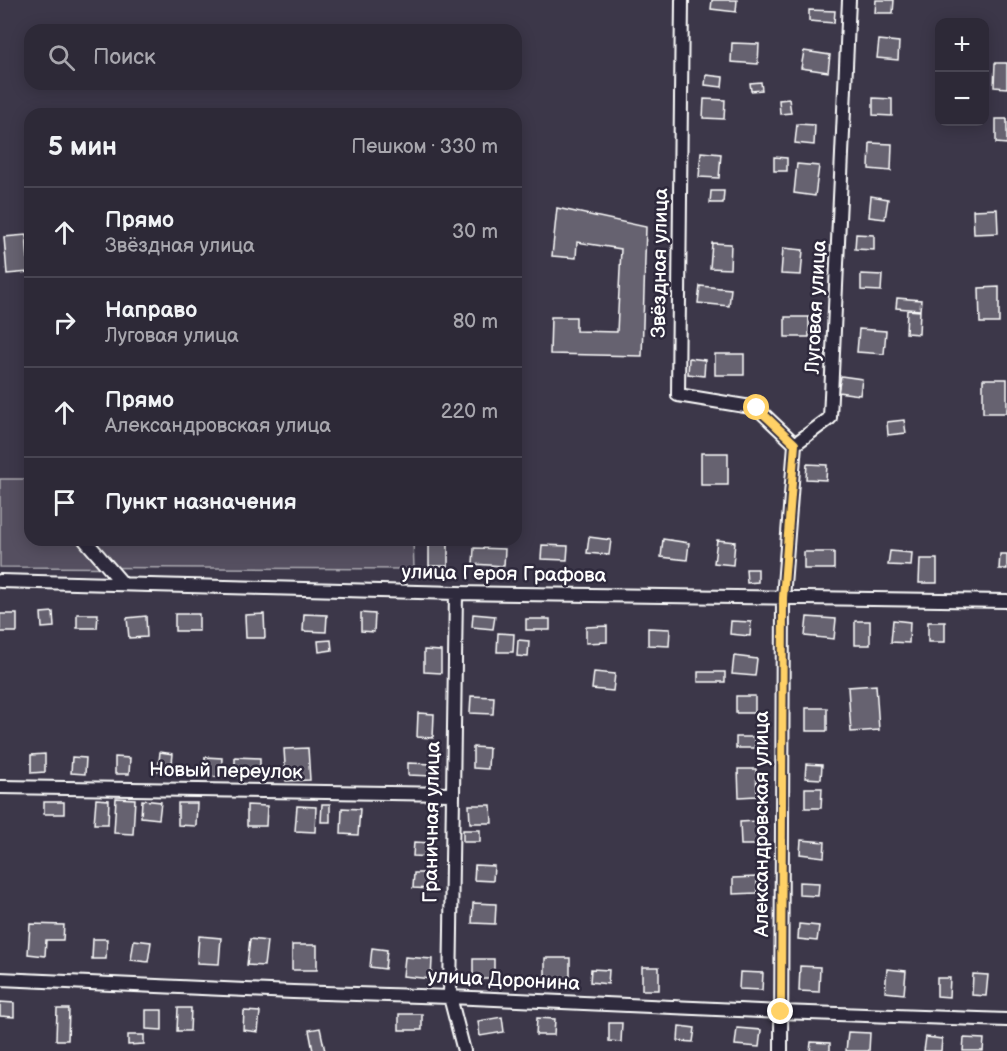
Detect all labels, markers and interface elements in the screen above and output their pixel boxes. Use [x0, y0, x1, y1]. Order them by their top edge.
map controls [935, 18, 989, 126]
button: + [935, 18, 989, 72]
search box [24, 24, 522, 90]
icon: search [45, 41, 78, 74]
text: Поиск [93, 44, 156, 71]
button: − [935, 72, 989, 126]
text: 5 мин [48, 132, 117, 163]
text: Пешком · 330 m [351, 135, 498, 159]
street label: Звёздная улица [647, 188, 673, 338]
text: Прямо [105, 207, 174, 234]
icon: ahead [48, 216, 81, 249]
text: 30 m [452, 220, 498, 244]
text: Звёздная улица [105, 234, 255, 258]
street label: Луговая улица [800, 239, 831, 375]
text: Направо [105, 297, 197, 324]
icon: right [48, 306, 81, 339]
text: 80 m [453, 310, 498, 334]
text: Луговая улица [105, 324, 239, 348]
text: Прямо [105, 387, 174, 414]
route start [743, 394, 769, 420]
icon: ahead [48, 396, 81, 429]
text: 220 m [441, 400, 498, 424]
text: Александровская улица [105, 414, 331, 438]
icon: arrive [48, 486, 81, 519]
text: Пункт назначения [105, 489, 297, 516]
street label: улица Героя Графова [401, 560, 607, 588]
street label: Александровская улица [750, 711, 774, 938]
street label: Граничная улица [419, 741, 445, 903]
street label: Новый переулок [149, 758, 303, 784]
street label: улица Доронина [427, 964, 581, 996]
route end [767, 998, 793, 1024]

